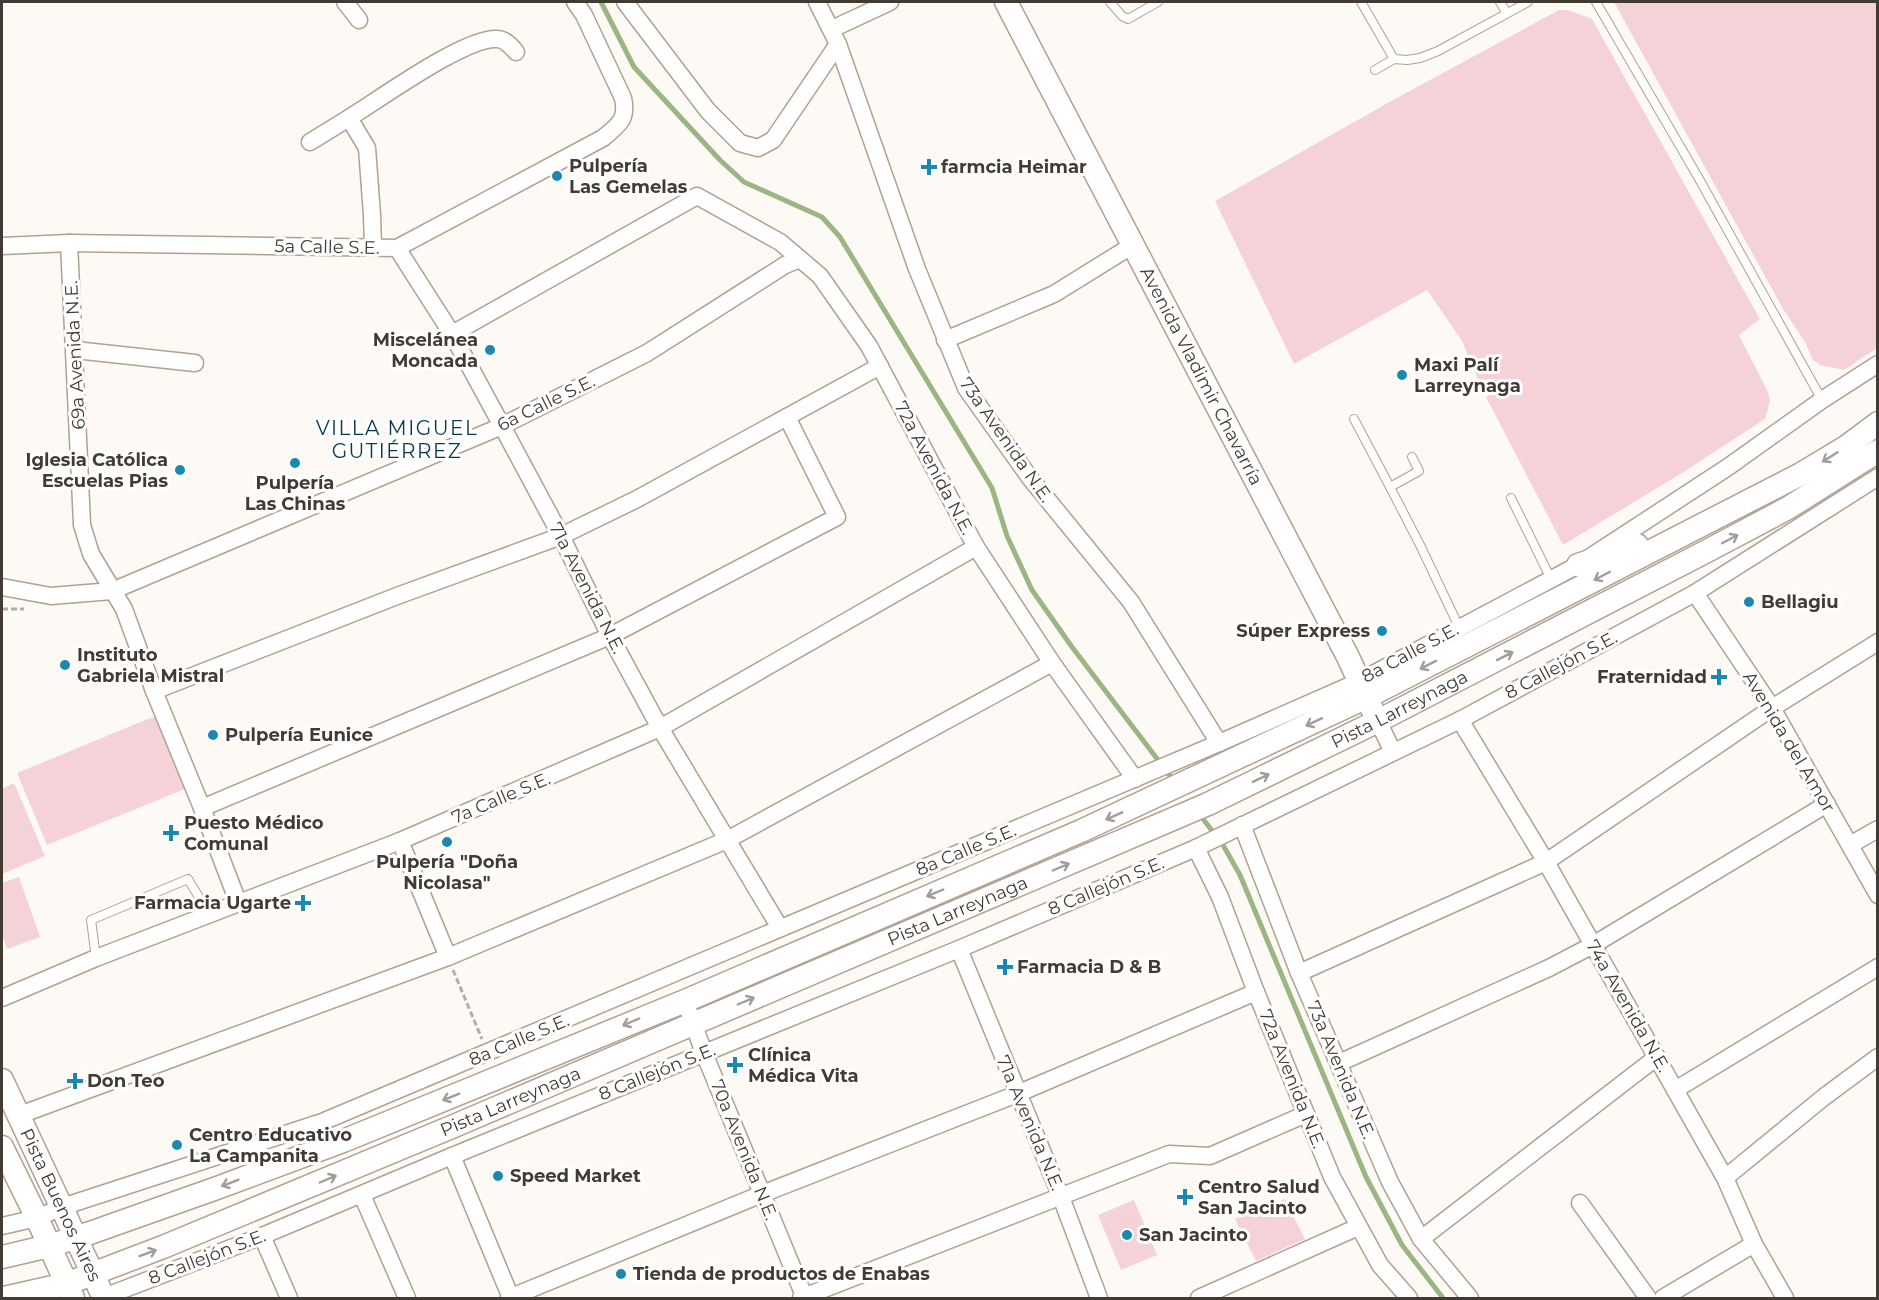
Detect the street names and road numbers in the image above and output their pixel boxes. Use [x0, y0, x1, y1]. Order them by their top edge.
street label: 5a Calle S.E. [274, 235, 380, 259]
street label: Avenida Vladimir Chavarría [1135, 263, 1267, 489]
street label: 69a Avenida N.E. [60, 280, 90, 430]
street label: 6a Calle S.E. [493, 370, 599, 436]
street label: 73a Avenida N.E. [955, 373, 1057, 507]
street label: 72a Avenida N.E. [890, 397, 978, 539]
street label: 71a Avenida N.E. [544, 519, 630, 657]
street label: 8a Calle S.E. [1358, 618, 1462, 688]
street label: 8 Callejón S.E. [1501, 626, 1621, 704]
street label: Pista Larreynaga [1327, 665, 1472, 753]
street label: Avenida del Amor [1738, 668, 1840, 816]
street label: 7a Calle S.E. [448, 767, 554, 829]
street label: 8a Calle S.E. [913, 819, 1019, 881]
street label: 8 Callejón S.E. [1045, 852, 1167, 920]
street label: Pista Larreynaga [884, 871, 1031, 951]
street label: 74a Avenida N.E. [1581, 936, 1675, 1076]
street label: 73a Avenida N.E. [1302, 998, 1380, 1142]
street label: 72a Avenida N.E. [1254, 1006, 1330, 1152]
street label: 8a Calle S.E. [466, 1009, 572, 1071]
street label: 8 Callejón S.E. [595, 1039, 719, 1105]
street label: 71a Avenida N.E. [992, 1052, 1068, 1194]
street label: Pista Larreynaga [437, 1062, 584, 1141]
street label: 70a Avenida N.E. [706, 1077, 782, 1223]
street label: Pista Buenos Aires [15, 1125, 106, 1285]
street label: 8 Callejón S.E. [145, 1224, 269, 1290]

